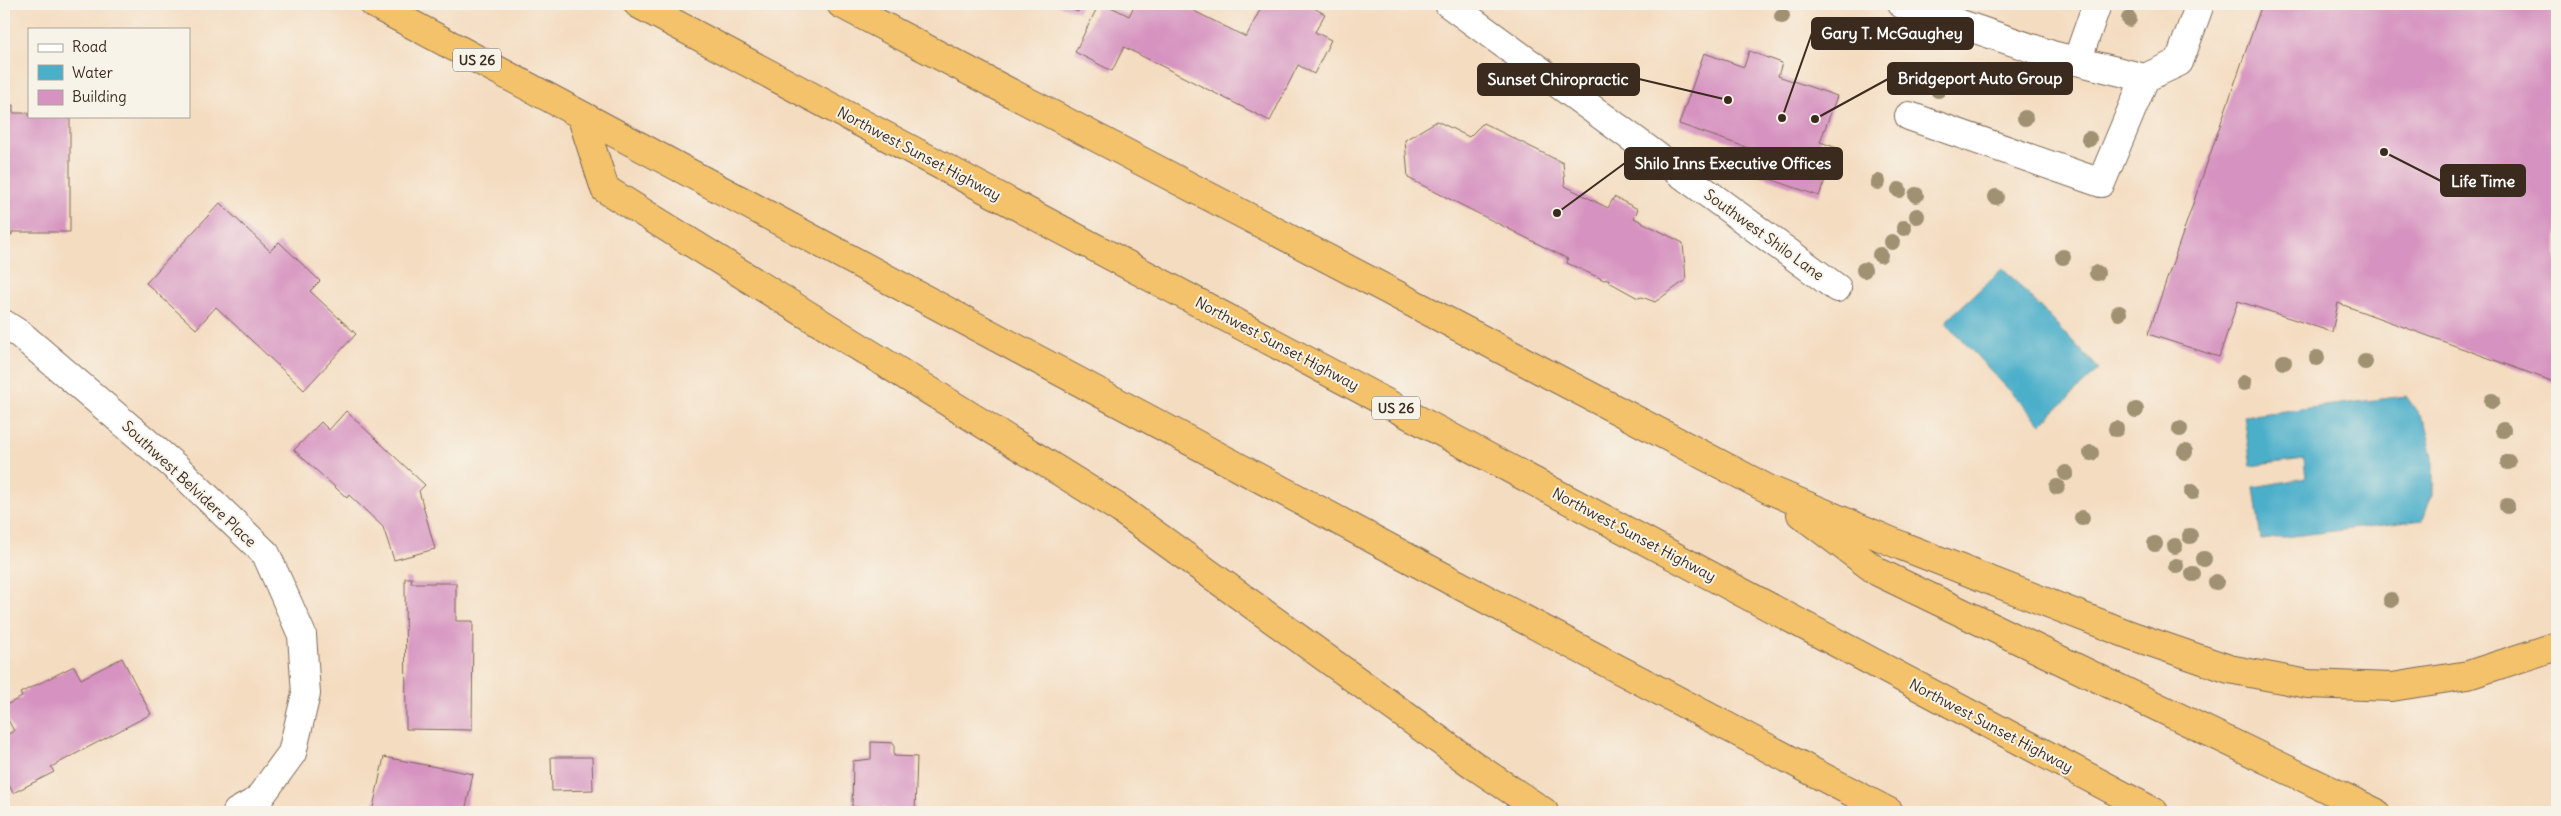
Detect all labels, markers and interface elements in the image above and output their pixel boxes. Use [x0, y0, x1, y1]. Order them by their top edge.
callout: Gary T. McGaughey [1812, 18, 1973, 49]
text: Gary T. McGaughey [1821, 23, 1963, 44]
legend [28, 28, 190, 118]
text: Road [72, 37, 107, 56]
road number: US 26 [453, 48, 501, 72]
text: Water [72, 63, 113, 82]
callout: Bridgeport Auto Group [1888, 63, 2072, 94]
callout: Sunset Chiropractic [1478, 64, 1639, 95]
text: Bridgeport Auto Group [1898, 68, 2062, 89]
text: Sunset Chiropractic [1487, 69, 1629, 90]
text: Building [72, 87, 127, 106]
street label: Northwest Sunset Highway [834, 102, 1004, 205]
callout: Shilo Inns Executive Offices [1625, 148, 1842, 179]
text: Shilo Inns Executive Offices [1635, 153, 1831, 173]
callout: Life Time [2441, 165, 2525, 196]
text: Life Time [2451, 171, 2515, 191]
street label: Southwest Shilo Lane [1701, 185, 1828, 284]
street label: Northwest Sunset Highway [1192, 292, 1362, 395]
road number: US 26 [1372, 396, 1420, 419]
street label: Southwest Belvidere Place [118, 416, 260, 551]
street label: Northwest Sunset Highway [1549, 483, 1719, 586]
street label: Northwest Sunset Highway [1906, 674, 2076, 777]

